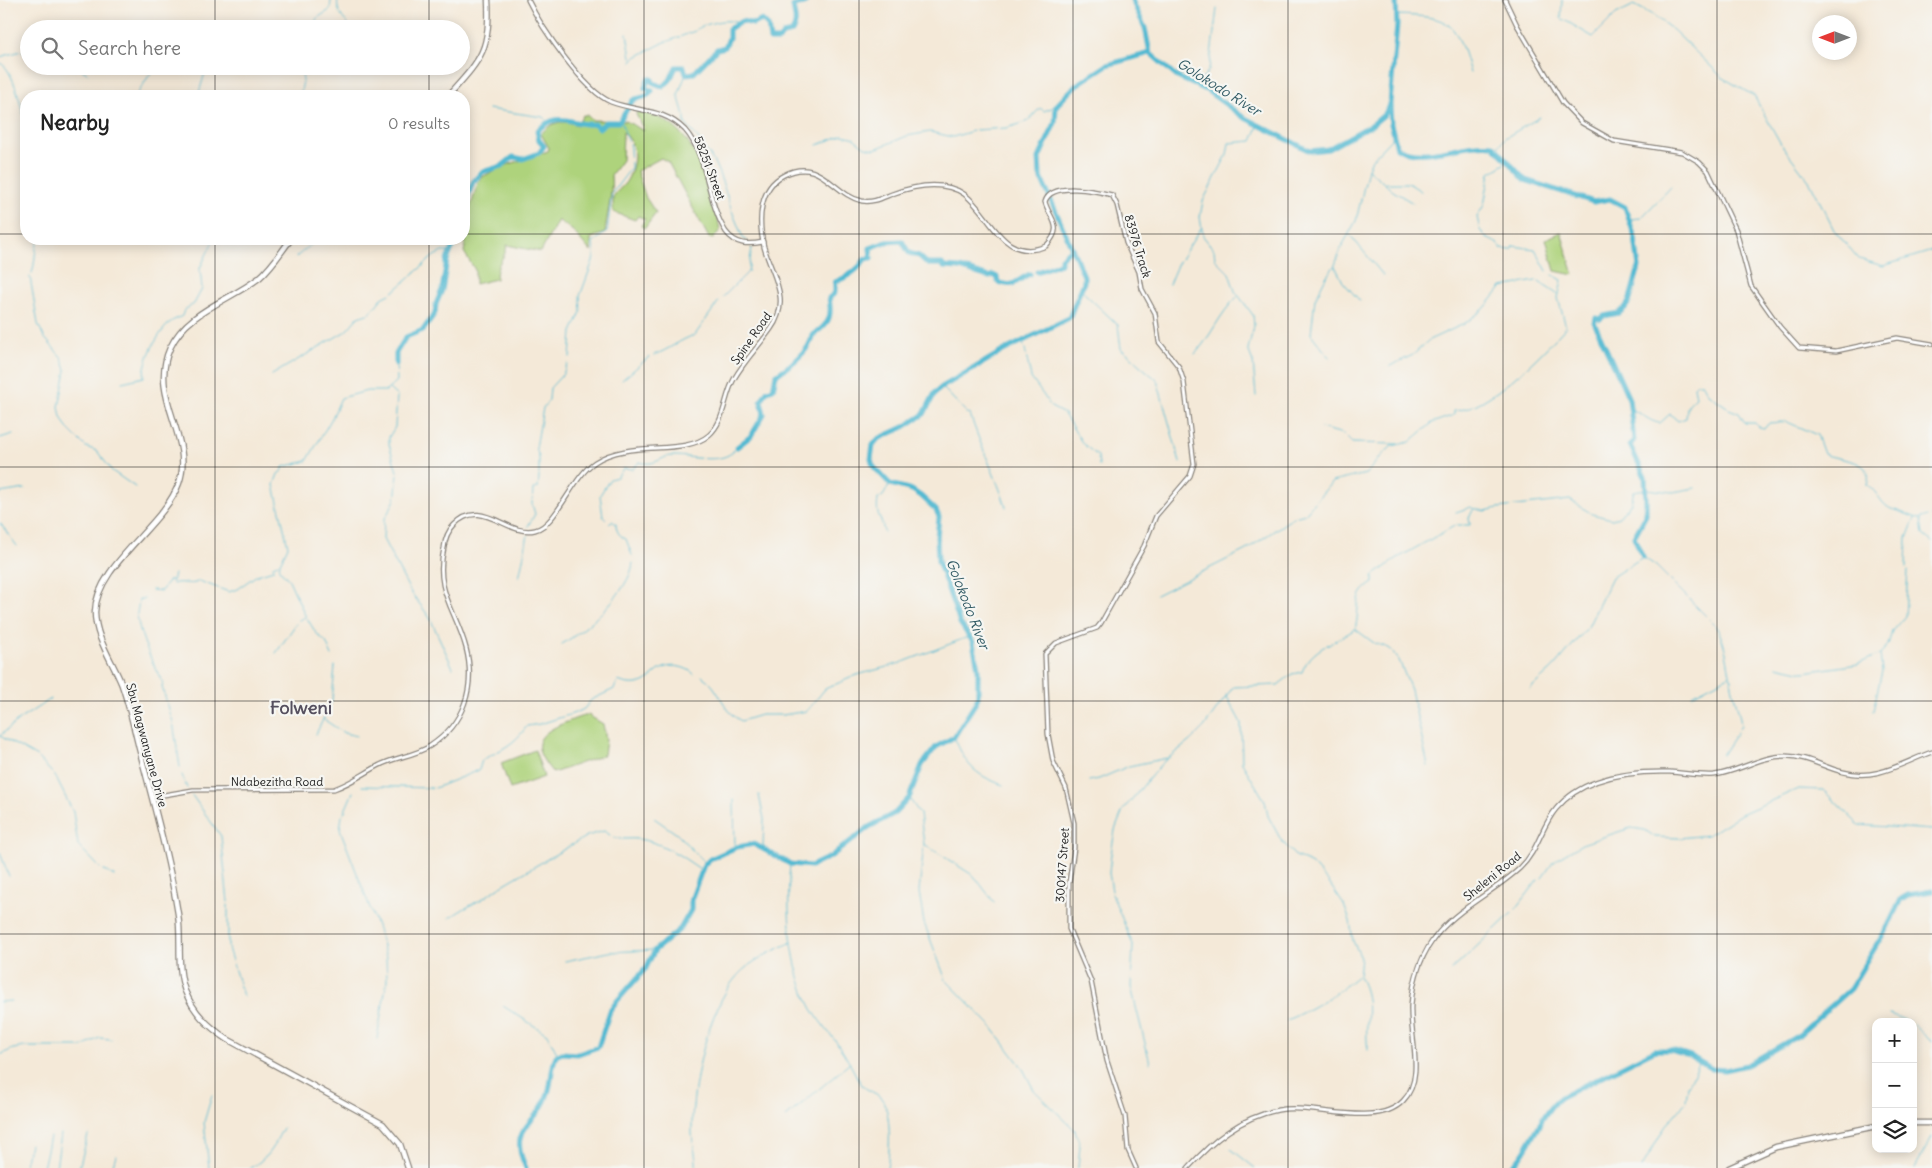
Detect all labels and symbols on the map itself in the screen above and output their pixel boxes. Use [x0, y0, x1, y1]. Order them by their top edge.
north arrow [1812, 15, 1857, 60]
water label: Golokodo River [1174, 54, 1266, 121]
street label: 58251 Street [691, 134, 729, 202]
street label: 83976 Track [1121, 213, 1155, 279]
street label: Spine Road [727, 309, 775, 367]
water label: Golokodo River [942, 556, 994, 654]
street label: Sbu Magwanyane Drive [123, 681, 171, 809]
district label: Folweni [270, 696, 332, 719]
street label: Ndabezitha Road [231, 774, 323, 789]
street label: 300147 Street [1052, 827, 1072, 903]
street label: Sheleni Road [1460, 848, 1524, 904]

